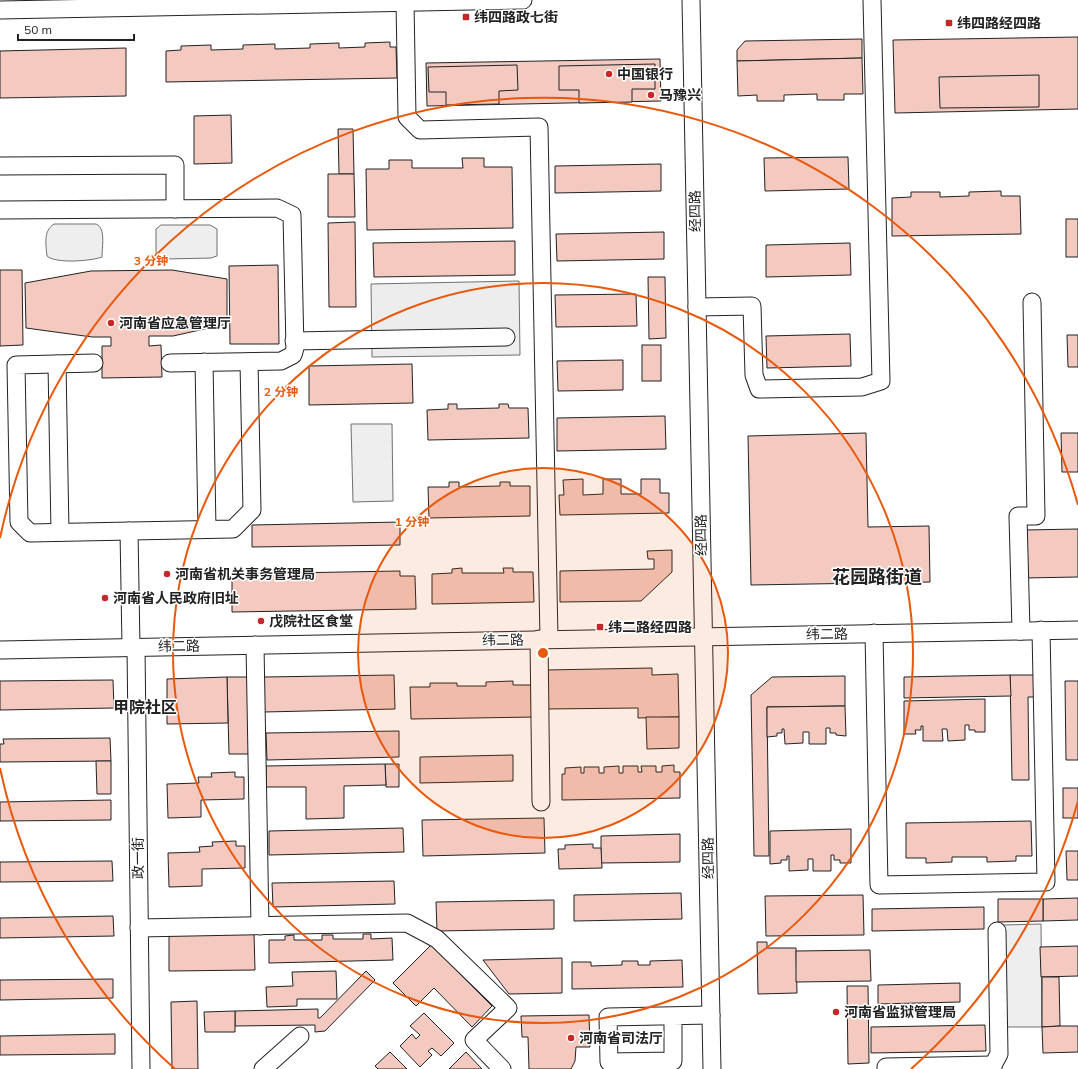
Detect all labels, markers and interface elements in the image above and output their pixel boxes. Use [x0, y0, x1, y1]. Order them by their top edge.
place label: 纬四路政七街 [474, 8, 558, 26]
marker: 纬四路政七街 [461, 12, 471, 22]
place label: 纬四路经四路 [957, 14, 1041, 32]
scale bar [18, 16, 134, 42]
marker: 纬四路经四路 [944, 18, 954, 28]
text: 50 m [24, 22, 52, 37]
place label: 中国银行 [617, 65, 673, 83]
marker: 中国银行 [604, 69, 614, 79]
place label: 马豫兴 [659, 86, 701, 104]
marker: 马豫兴 [646, 90, 656, 100]
street label: 经四路 [686, 190, 704, 232]
text: 3 分钟 [134, 253, 168, 268]
place label: 河南省应急管理厅 [119, 314, 231, 332]
marker: 河南省应急管理厅 [106, 318, 116, 328]
text: 2 分钟 [264, 384, 298, 399]
text: 1 分钟 [395, 514, 429, 529]
street label: 经四路 [692, 514, 710, 556]
place label: 河南省机关事务管理局 [175, 565, 315, 583]
district label: 花园路街道 [832, 565, 922, 588]
marker: 河南省机关事务管理局 [162, 569, 172, 579]
place label: 河南省人民政府旧址 [113, 589, 239, 607]
marker: 河南省人民政府旧址 [100, 593, 110, 603]
place label: 戊院社区食堂 [269, 612, 353, 630]
marker: 戊院社区食堂 [256, 616, 266, 626]
place label: 纬二路经四路 [608, 618, 692, 636]
marker: 纬二路经四路 [595, 622, 605, 632]
street label: 纬二路 [806, 625, 848, 643]
street label: 纬二路 [482, 631, 524, 649]
street label: 纬二路 [158, 637, 200, 655]
centre of rings [536, 646, 550, 660]
district label: 甲院社区 [113, 697, 177, 717]
street label: 政一街 [129, 837, 147, 879]
street label: 经四路 [699, 837, 717, 879]
place label: 河南省监狱管理局 [844, 1003, 956, 1021]
marker: 河南省监狱管理局 [831, 1007, 841, 1017]
place label: 河南省司法厅 [579, 1029, 663, 1047]
marker: 河南省司法厅 [566, 1033, 576, 1043]

